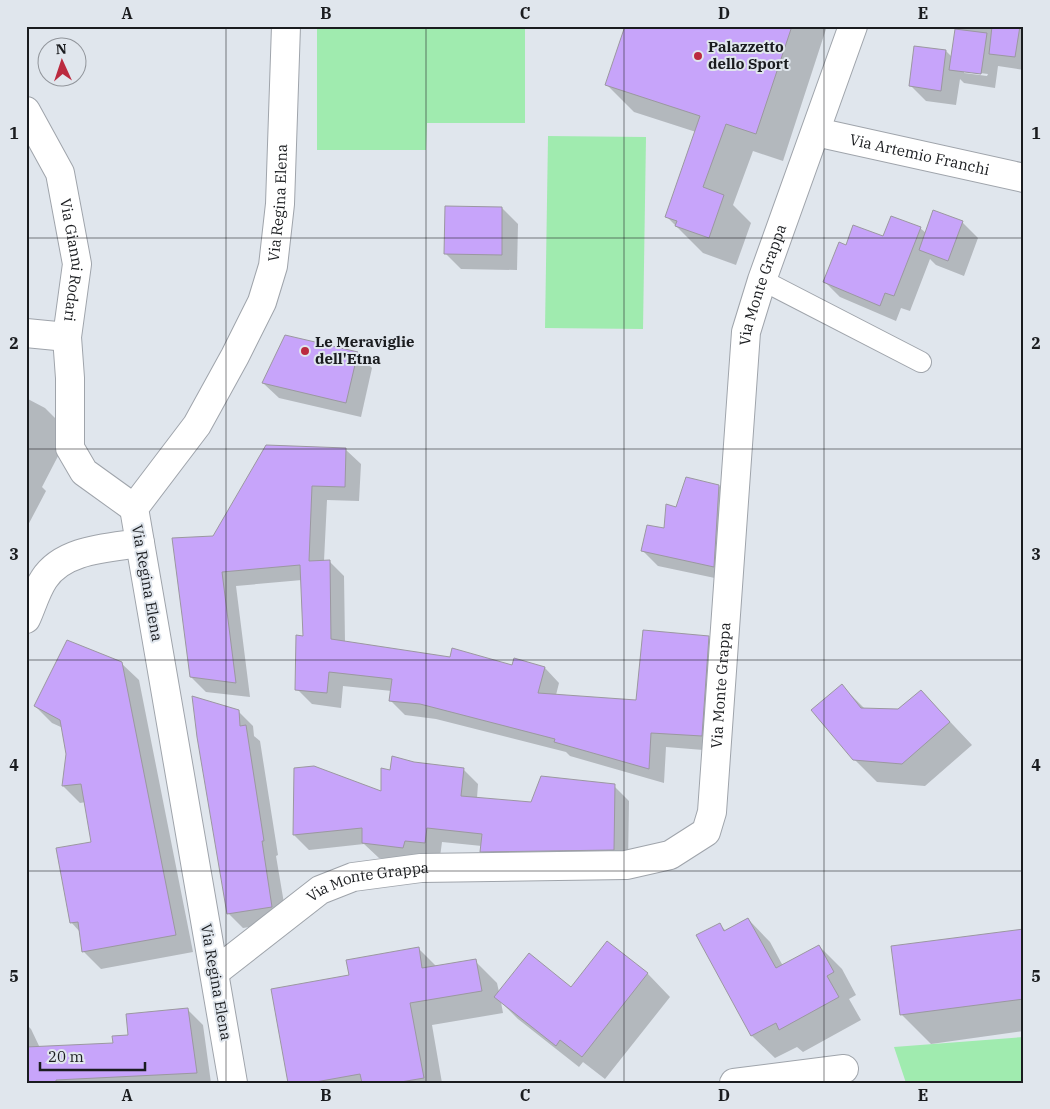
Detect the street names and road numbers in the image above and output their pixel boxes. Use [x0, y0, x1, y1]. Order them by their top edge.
street label: Via Artemio Franchi [848, 130, 992, 179]
street label: Via Regina Elena [264, 143, 291, 263]
street label: Via Gianni Rodari [56, 197, 87, 323]
street label: Via Monte Grappa [735, 221, 790, 346]
street label: Via Regina Elena [128, 523, 167, 643]
street label: Via Monte Grappa [707, 622, 734, 749]
street label: Via Monte Grappa [302, 858, 429, 906]
street label: Via Regina Elena [197, 922, 236, 1042]

